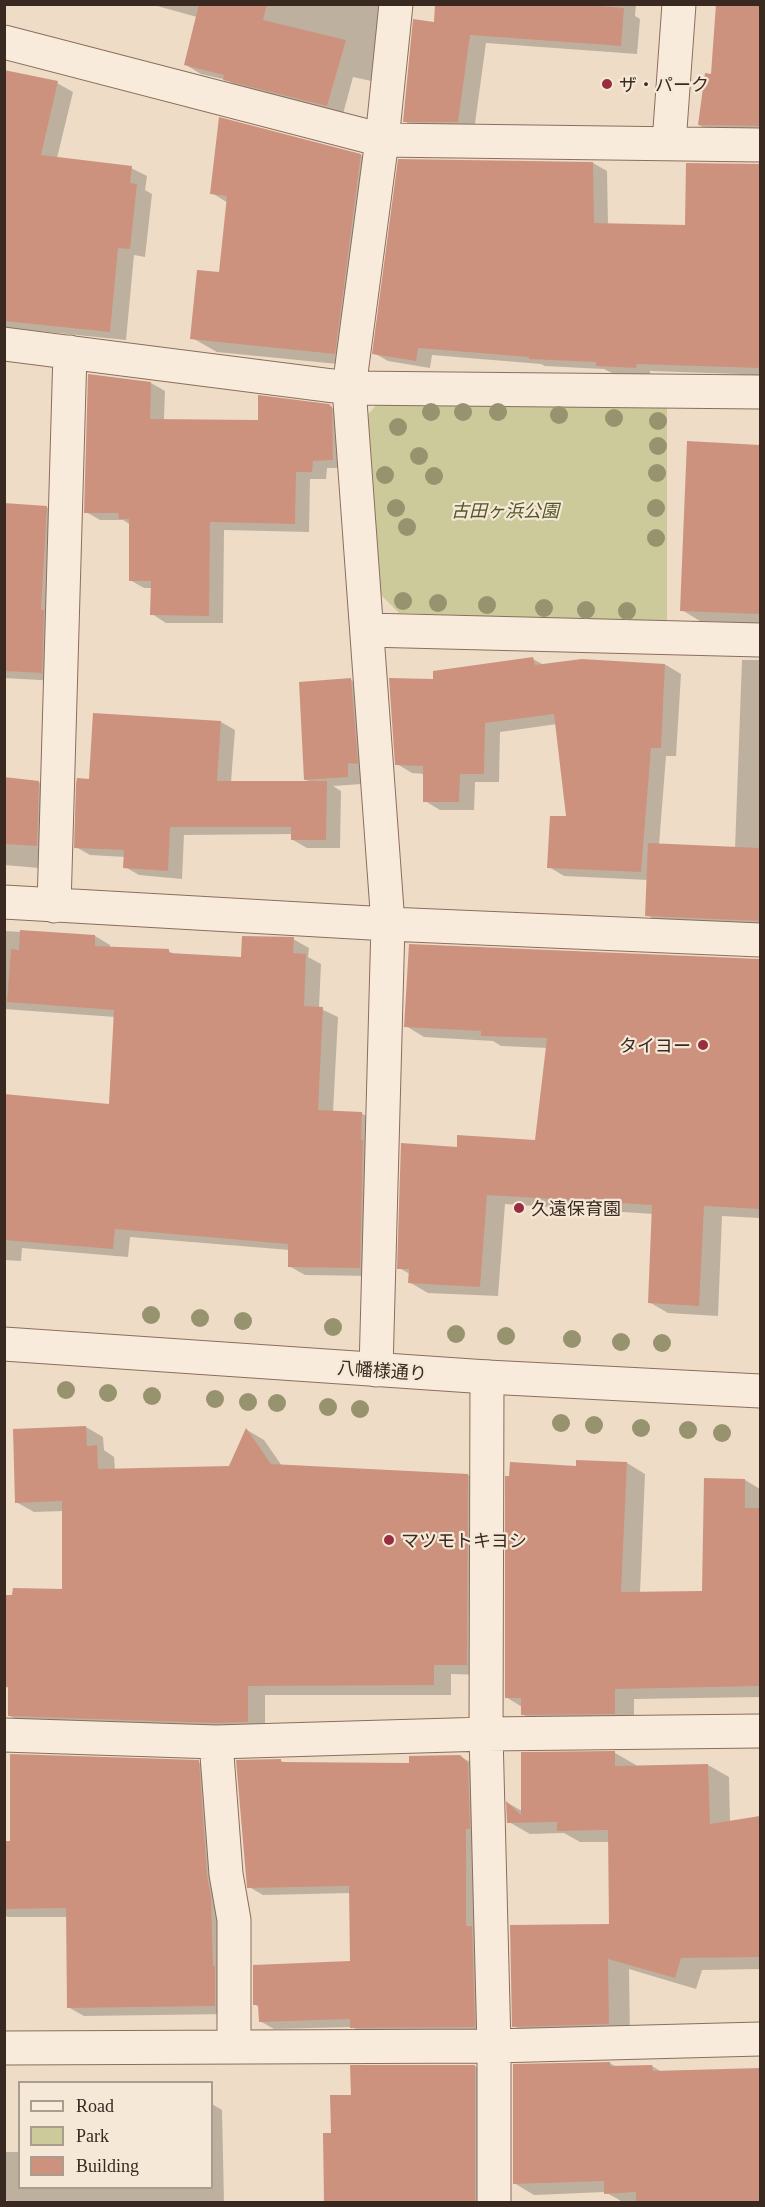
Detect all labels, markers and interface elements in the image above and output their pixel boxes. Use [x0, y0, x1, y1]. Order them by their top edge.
place label: ザ・パーク [619, 73, 709, 95]
marker: ザ・パーク [600, 77, 614, 91]
park label: 古田ヶ浜公園 [451, 499, 559, 521]
place label: タイヨー [619, 1034, 691, 1056]
marker: タイヨー [696, 1038, 710, 1052]
place label: 久遠保育園 [531, 1197, 621, 1219]
marker: 久遠保育園 [512, 1201, 526, 1215]
street label: 八幡様通り [336, 1356, 428, 1384]
place label: マツモトキヨシ [401, 1529, 527, 1551]
marker: マツモトキヨシ [382, 1533, 396, 1547]
legend [18, 2081, 213, 2189]
text: Road [76, 2096, 114, 2116]
text: Park [76, 2126, 109, 2146]
text: Building [76, 2156, 139, 2176]

